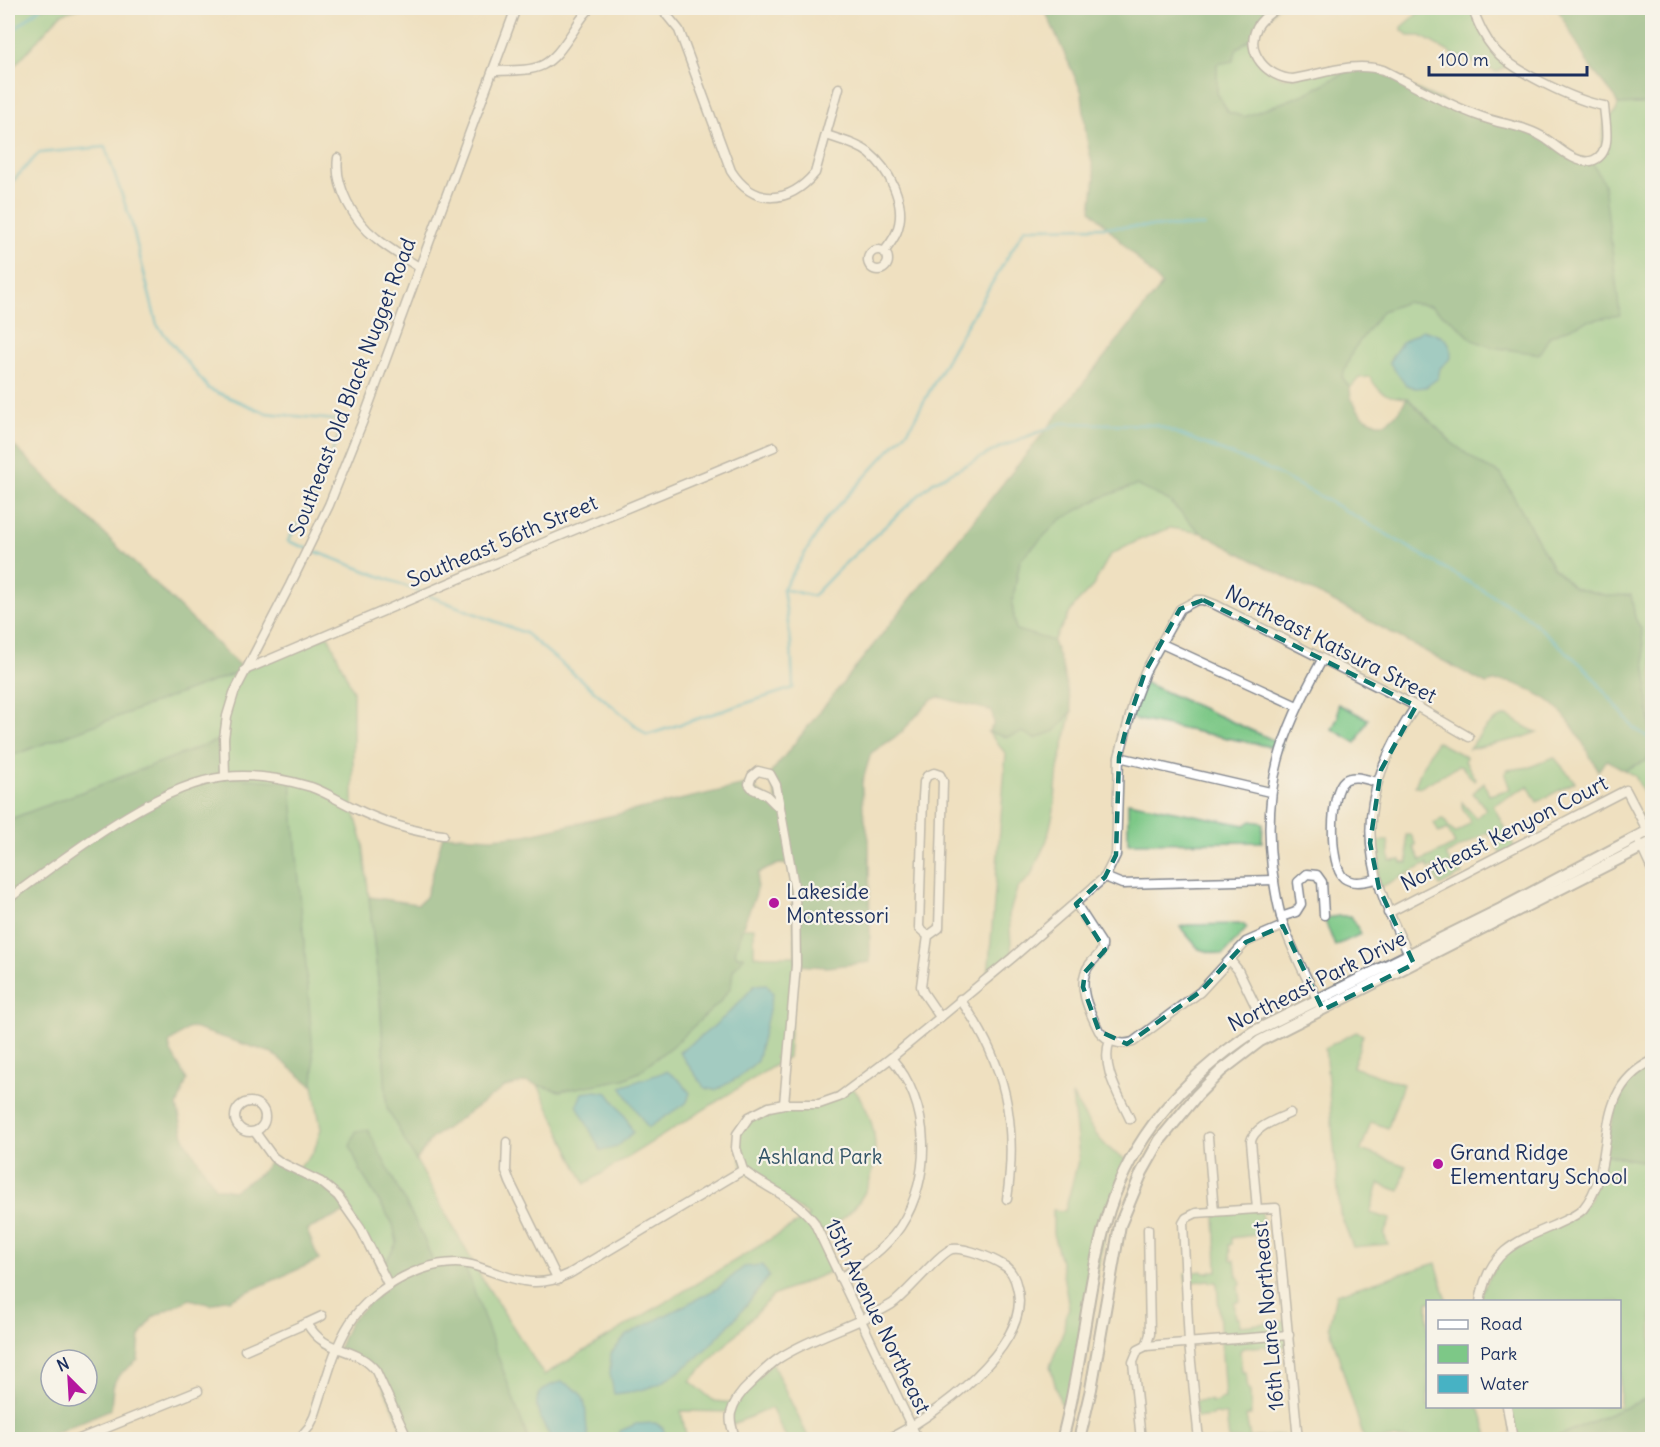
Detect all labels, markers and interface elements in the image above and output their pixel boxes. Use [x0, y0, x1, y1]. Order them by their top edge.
scale bar [1429, 39, 1586, 77]
text: 100 m [1438, 48, 1489, 71]
street label: Southeast Old Black Nugget Road [282, 234, 422, 540]
street label: Southeast 56th Street [403, 489, 601, 593]
street label: Northeast Katsura Street [1221, 579, 1441, 709]
street label: Northeast Kenyon Court [1396, 769, 1612, 897]
place label: Lakeside Montessori [786, 878, 889, 929]
marker: Lakeside Montessori [767, 896, 781, 910]
street label: Northeast Park Drive [1223, 924, 1411, 1038]
place label: Grand Ridge Elementary School [1450, 1139, 1627, 1190]
park label: Ashland Park [758, 1143, 882, 1170]
marker: Grand Ridge Elementary School [1431, 1157, 1445, 1171]
street label: 15th Avenue Northeast [819, 1214, 937, 1418]
street label: 16th Lane Northeast [1246, 1220, 1290, 1412]
legend [1426, 1300, 1621, 1408]
text: Road [1480, 1312, 1523, 1335]
text: Park [1480, 1342, 1517, 1365]
north arrow [39, 1348, 99, 1408]
text: N [54, 1353, 72, 1376]
text: Water [1480, 1372, 1530, 1395]

